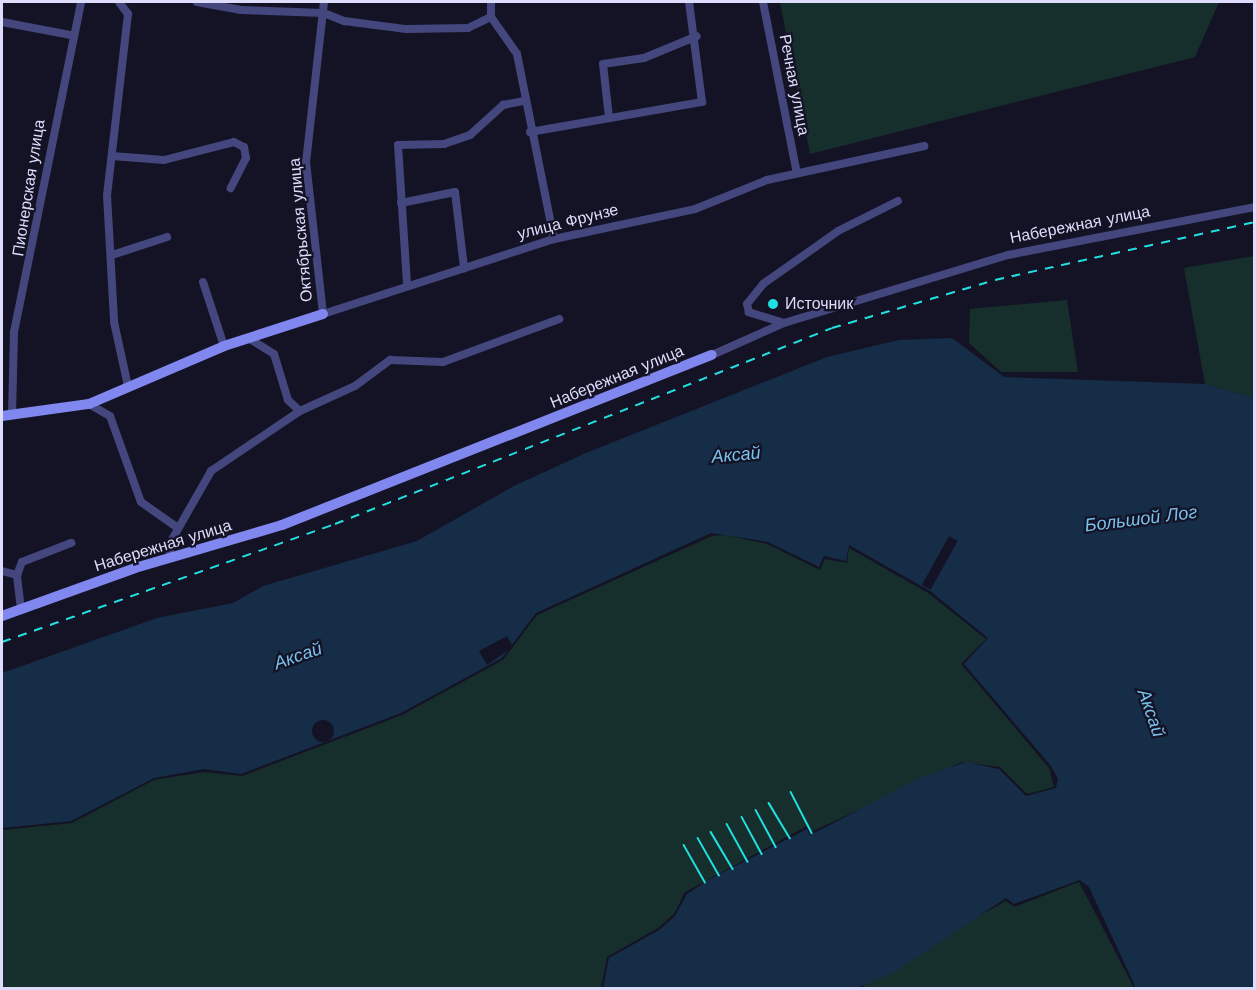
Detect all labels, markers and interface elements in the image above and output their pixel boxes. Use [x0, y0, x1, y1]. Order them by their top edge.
street label: Речная улица [775, 33, 813, 137]
street label: Пионерская улица [9, 118, 49, 258]
street label: Октябрьская улица [285, 157, 317, 303]
street label: улица Фрунзе [516, 200, 620, 244]
street label: Набережная улица [1008, 202, 1152, 248]
place label: Источник [785, 294, 853, 314]
marker: Источник [766, 297, 780, 311]
street label: Набережная улица [547, 341, 687, 413]
water label: Аксай [710, 442, 762, 468]
water label: Большой Лог [1084, 501, 1198, 537]
street label: Набережная улица [92, 516, 234, 576]
water label: Аксай [271, 638, 325, 674]
water label: Аксай [1133, 686, 1169, 740]

